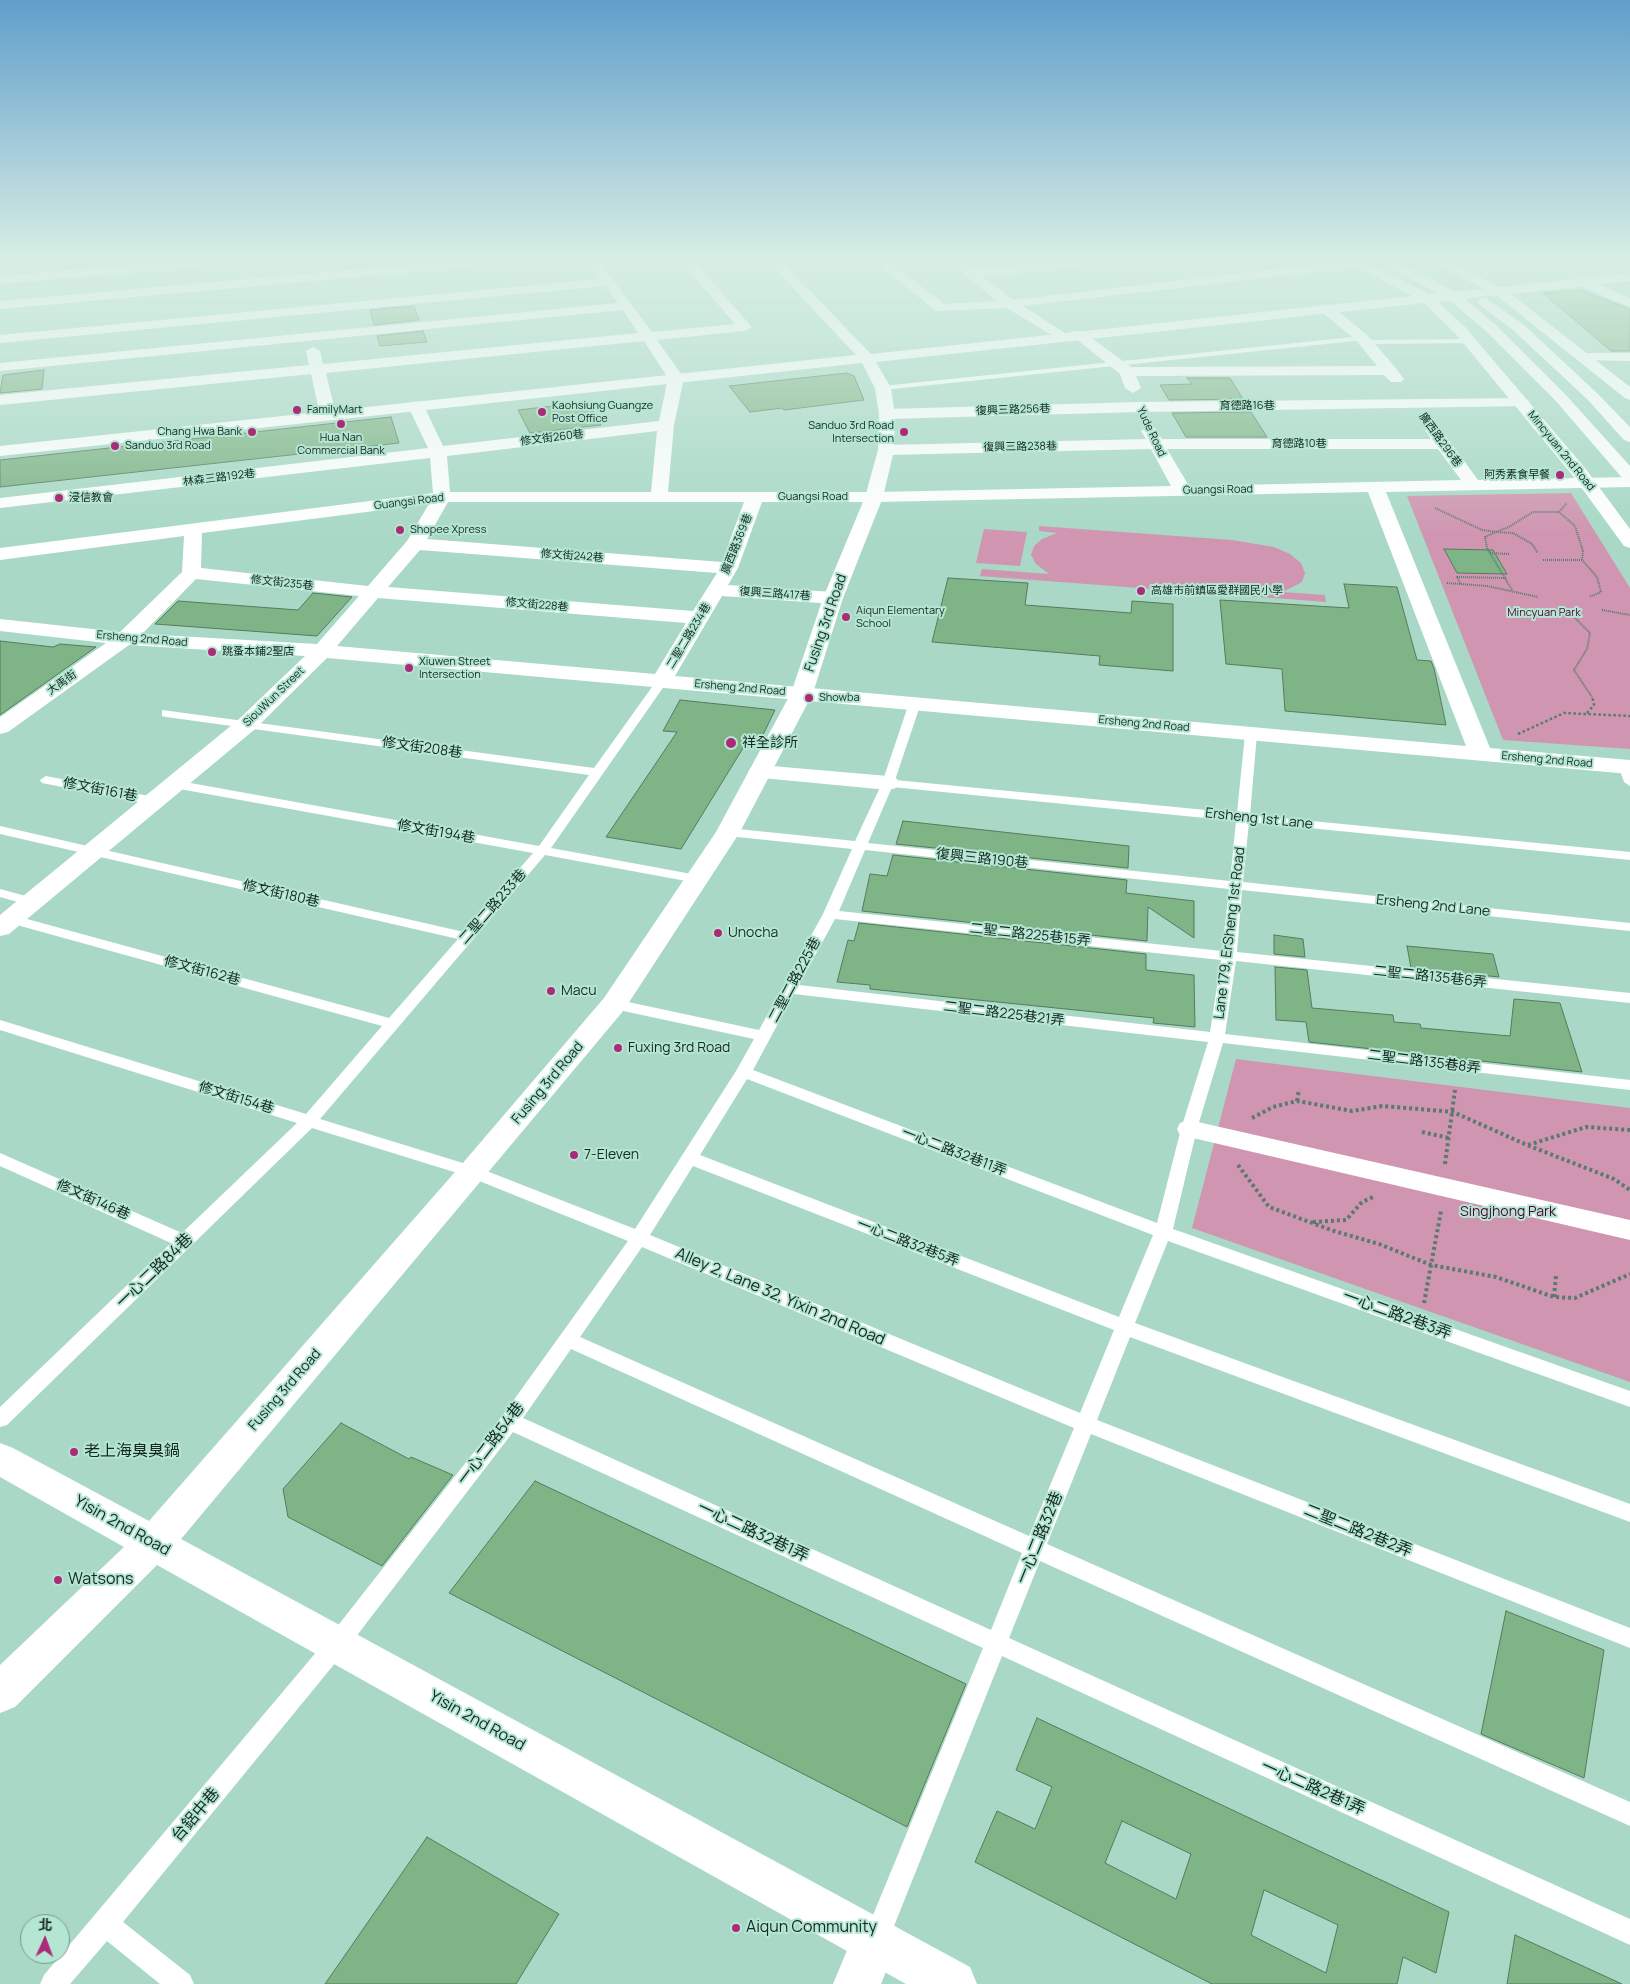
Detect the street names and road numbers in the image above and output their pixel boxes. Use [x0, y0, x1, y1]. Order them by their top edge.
street label: 育德路16巷 [1219, 399, 1275, 413]
street label: 復興三路256巷 [976, 402, 1050, 418]
street label: Yude Road [1134, 405, 1168, 459]
street label: Mincyuan 2nd Road [1525, 408, 1597, 494]
street label: 廣西路296巷 [1416, 410, 1464, 470]
street label: 修文街260巷 [520, 428, 584, 448]
street label: 育德路10巷 [1272, 437, 1326, 451]
street label: 復興三路238巷 [983, 440, 1057, 454]
street label: 林森三路192巷 [182, 467, 256, 489]
street label: Guangsi Road [1183, 483, 1253, 497]
street label: Guangsi Road [778, 490, 848, 504]
street label: Guangsi Road [373, 491, 445, 513]
street label: 廣西路369巷 [719, 512, 755, 576]
street label: 修文街242巷 [540, 547, 604, 565]
street label: Fusing 3rd Road [801, 572, 851, 674]
street label: 修文街235巷 [250, 573, 314, 593]
street label: 復興三路417巷 [739, 585, 811, 603]
street label: 修文街228巷 [505, 596, 569, 614]
street label: 二聖二路234巷 [664, 601, 714, 671]
street label: Ersheng 2nd Road [96, 628, 188, 650]
street label: SiouWun Street [241, 664, 307, 730]
street label: 大禹街 [45, 668, 79, 698]
street label: Ersheng 2nd Road [694, 677, 786, 699]
street label: Ersheng 2nd Road [1098, 713, 1190, 735]
street label: 修文街208巷 [381, 734, 463, 762]
street label: Ersheng 2nd Road [1501, 749, 1593, 771]
street label: 修文街161巷 [61, 775, 139, 805]
street label: Ersheng 1st Lane [1204, 805, 1314, 833]
street label: 修文街194巷 [396, 817, 476, 847]
street label: 復興三路190巷 [935, 846, 1029, 872]
street label: Lane 179, ErSheng 1st Road [1211, 846, 1249, 1020]
street label: 二聖二路233巷 [456, 866, 530, 948]
street label: 修文街180巷 [241, 877, 321, 911]
street label: Ersheng 2nd Lane [1375, 892, 1491, 920]
street label: 二聖二路225巷15弄 [969, 920, 1091, 950]
street label: 二聖二路225巷 [766, 935, 824, 1025]
street label: 修文街162巷 [162, 953, 242, 989]
street label: 二聖二路135巷6弄 [1372, 963, 1488, 991]
street label: 二聖二路225巷21弄 [943, 998, 1065, 1030]
street label: Fusing 3rd Road [509, 1038, 587, 1128]
street label: 二聖二路135巷8弄 [1367, 1047, 1481, 1077]
street label: 修文街154巷 [196, 1079, 276, 1117]
street label: 一心二路32巷11弄 [899, 1124, 1009, 1180]
street label: 修文街146巷 [54, 1176, 132, 1224]
street label: 一心二路32巷5弄 [855, 1216, 961, 1270]
street label: 一心二路84巷 [113, 1230, 197, 1312]
street label: Alley 2, Lane 32, Yixin 2nd Road [672, 1244, 888, 1350]
street label: 一心二路2巷3弄 [1340, 1286, 1454, 1344]
street label: Fusing 3rd Road [245, 1346, 325, 1434]
street label: 一心二路54巷 [454, 1399, 528, 1489]
street label: 一心二路32巷 [1013, 1489, 1067, 1587]
street label: Yisin 2nd Road [71, 1492, 173, 1560]
street label: 一心二路32巷1弄 [694, 1498, 812, 1566]
street label: 二聖二路2巷2弄 [1301, 1501, 1415, 1561]
street label: Yisin 2nd Road [426, 1687, 528, 1755]
street label: 一心二路2巷1弄 [1258, 1757, 1368, 1819]
street label: 台鋁中巷 [168, 1784, 224, 1846]

